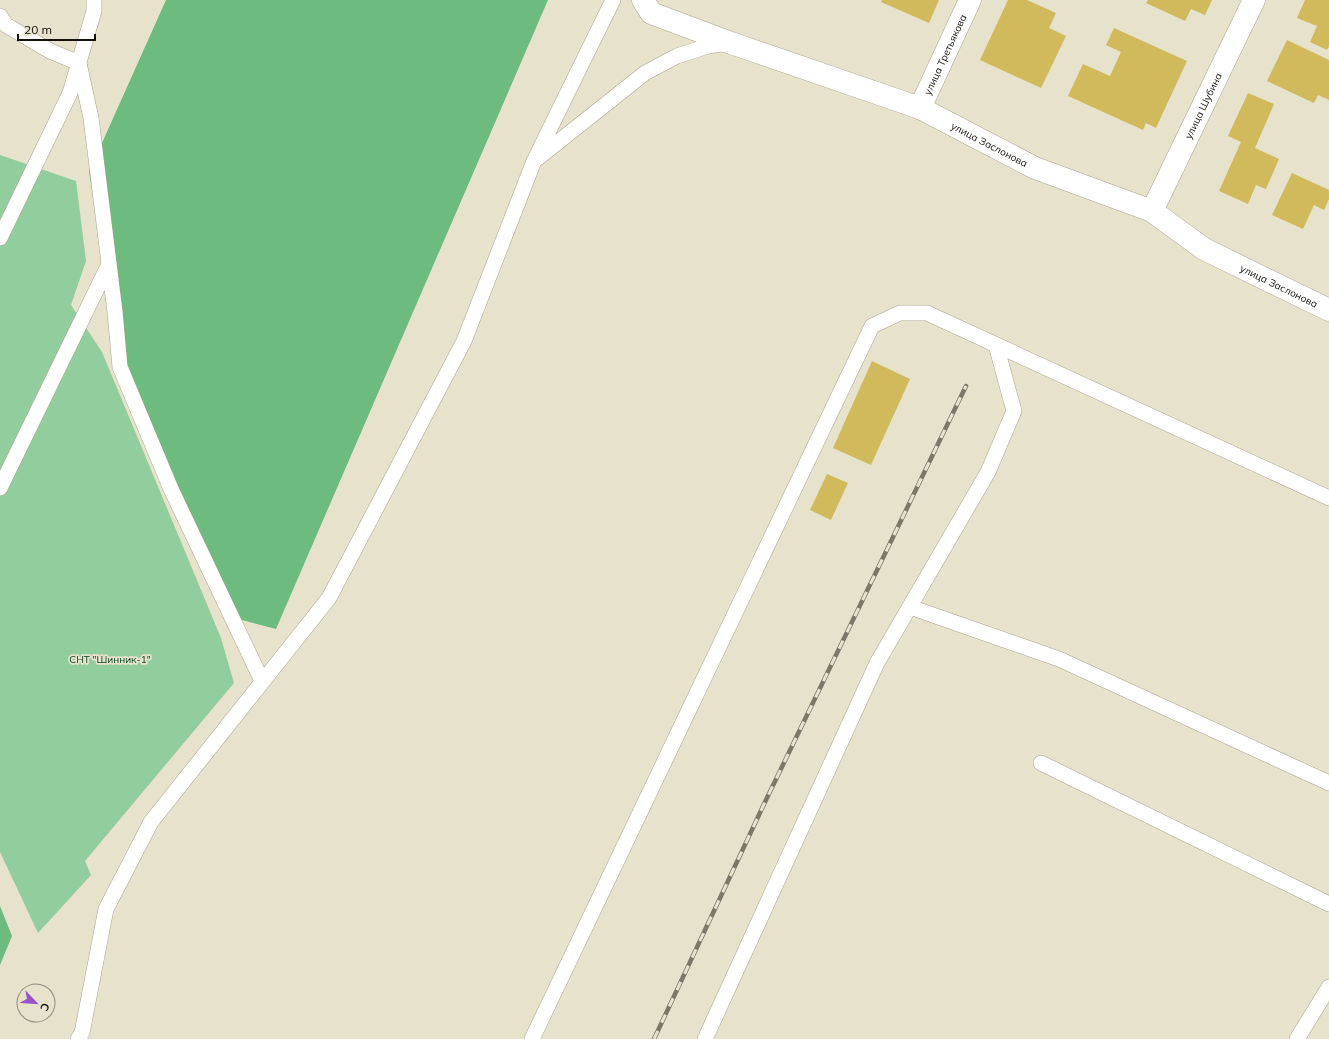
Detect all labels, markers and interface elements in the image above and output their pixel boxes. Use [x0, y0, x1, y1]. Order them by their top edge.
street label: улица Третьякова [921, 12, 969, 97]
scale bar [18, 16, 95, 42]
text: 20 m [24, 22, 52, 37]
street label: улица Шубина [1181, 70, 1224, 141]
street label: улица Заслонова [949, 119, 1030, 170]
street label: улица Заслонова [1238, 261, 1320, 310]
park label: СНТ "Шинник-1" [69, 653, 151, 666]
north arrow [16, 983, 56, 1023]
text: С [37, 1001, 53, 1014]

